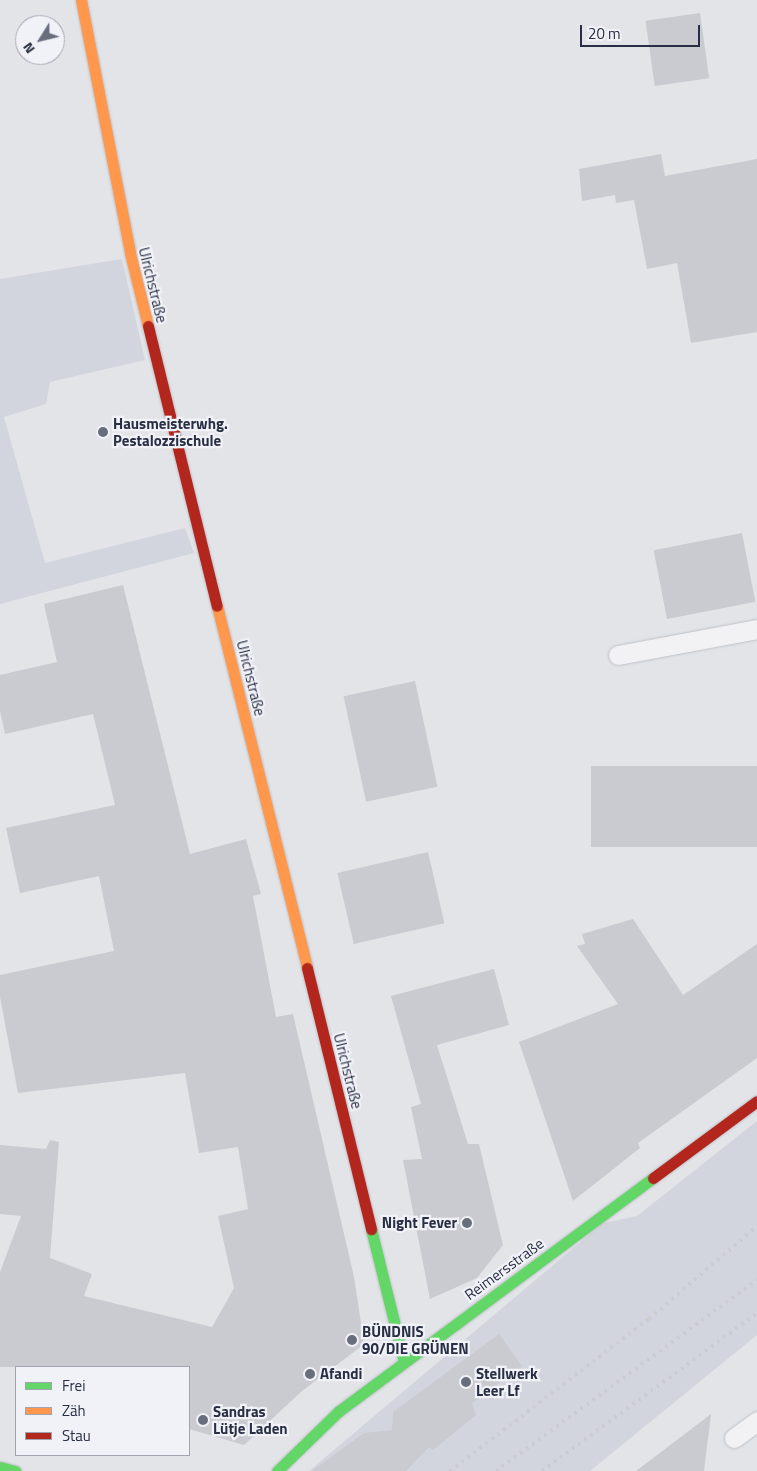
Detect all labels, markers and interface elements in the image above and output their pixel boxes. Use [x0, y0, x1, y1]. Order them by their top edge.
north arrow [15, 15, 65, 65]
scale bar [582, 15, 702, 47]
text: 20 m [588, 22, 621, 45]
text: N [17, 38, 40, 59]
street label: Ulrichstraße [135, 245, 171, 325]
place label: Hausmeisterwhg. Pestalozzischule [113, 414, 228, 449]
marker: Hausmeisterwhg. Pestalozzischule [97, 426, 109, 438]
street label: Ulrichstraße [233, 638, 269, 718]
street label: Ulrichstraße [330, 1031, 366, 1111]
place label: Night Fever [382, 1214, 457, 1232]
marker: Night Fever [461, 1217, 473, 1229]
street label: Reimersstraße [461, 1234, 547, 1304]
place label: BÜNDNIS 90/DIE GRÜNEN [362, 1322, 469, 1357]
marker: BÜNDNIS 90/DIE GRÜNEN [346, 1334, 358, 1346]
place label: Stellwerk Leer Lf [476, 1364, 538, 1399]
place label: Afandi [320, 1365, 362, 1383]
legend [15, 1366, 190, 1456]
marker: Afandi [304, 1368, 316, 1380]
text: Frei [62, 1374, 85, 1397]
marker: Stellwerk Leer Lf [460, 1376, 472, 1388]
text: Zäh [62, 1399, 86, 1422]
place label: Sandras Lütje Laden [213, 1402, 288, 1437]
marker: Sandras Lütje Laden [197, 1414, 209, 1426]
text: Stau [62, 1424, 91, 1447]

